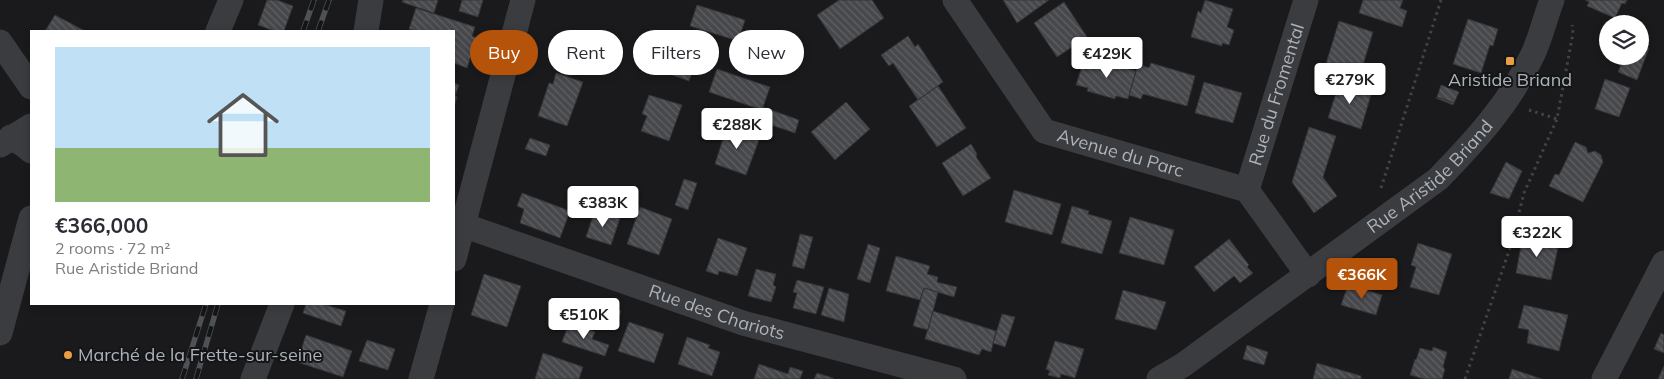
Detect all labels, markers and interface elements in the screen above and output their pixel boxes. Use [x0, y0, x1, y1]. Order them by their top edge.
map controls [1599, 15, 1649, 65]
button: layers [1599, 15, 1649, 65]
street label: Rue du Fromental [1243, 21, 1309, 168]
chip: Buy [470, 30, 538, 75]
chip: Rent [548, 30, 623, 75]
chip: Filters [633, 30, 719, 75]
chip: New [729, 30, 804, 75]
pin: €429K [1072, 36, 1142, 79]
text: €429K [1082, 43, 1132, 63]
marker: Aristide Briand [1504, 55, 1516, 67]
pin: €279K [1315, 62, 1385, 105]
place label: Aristide Briand [1448, 68, 1572, 91]
text: €279K [1325, 69, 1375, 89]
icon: home [198, 80, 288, 170]
pin: €288K [702, 108, 772, 150]
text: €288K [712, 114, 762, 134]
street label: Rue Aristide Briand [1362, 115, 1498, 238]
street label: Avenue du Parc [1055, 123, 1187, 182]
pin: €383K [568, 186, 638, 228]
text: €383K [578, 192, 628, 212]
text: €366,000 [55, 212, 148, 238]
pin: €322K [1502, 216, 1572, 258]
text: €322K [1512, 222, 1562, 242]
text: 2 rooms · 72 m² [55, 238, 170, 258]
text: Rue Aristide Briand [55, 258, 198, 278]
pin: €366K [1327, 258, 1397, 300]
text: €366K [1337, 264, 1387, 284]
street label: Rue des Chariots [646, 279, 787, 345]
pin: €510K [549, 298, 619, 340]
text: €510K [559, 304, 609, 324]
place label: Marché de la Frette-sur-seine [78, 343, 322, 366]
marker: Marché de la Frette-sur-seine [62, 349, 74, 361]

